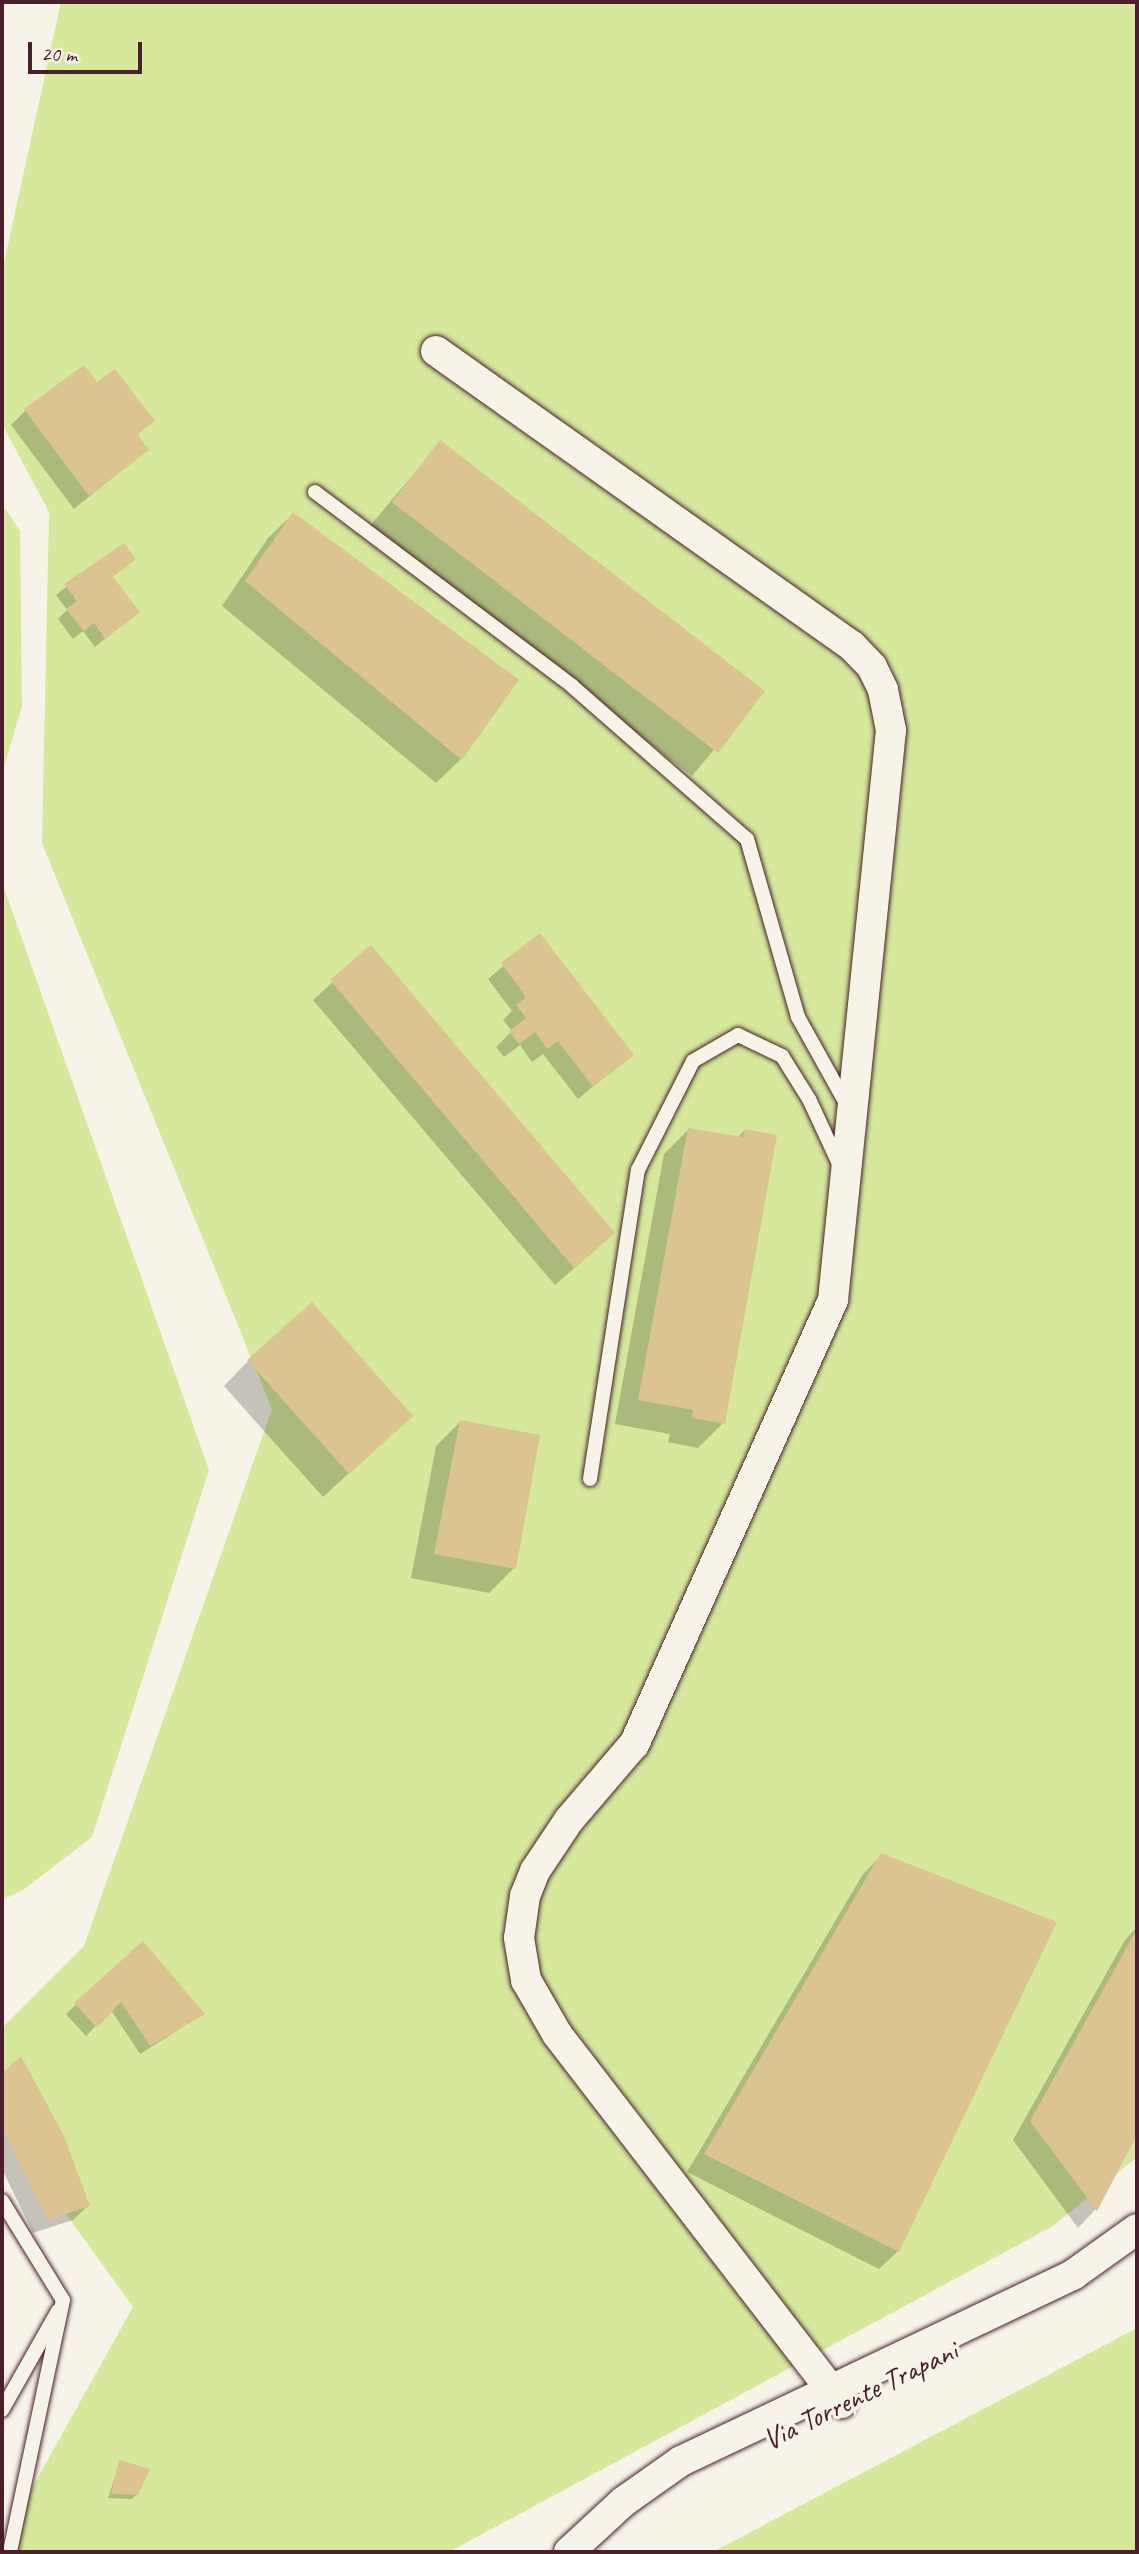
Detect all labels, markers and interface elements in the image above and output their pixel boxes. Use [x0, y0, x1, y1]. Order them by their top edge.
scale bar [32, 28, 145, 72]
text: 20 m [41, 41, 77, 67]
street label: Via Torrente Trapani [757, 2333, 963, 2457]

